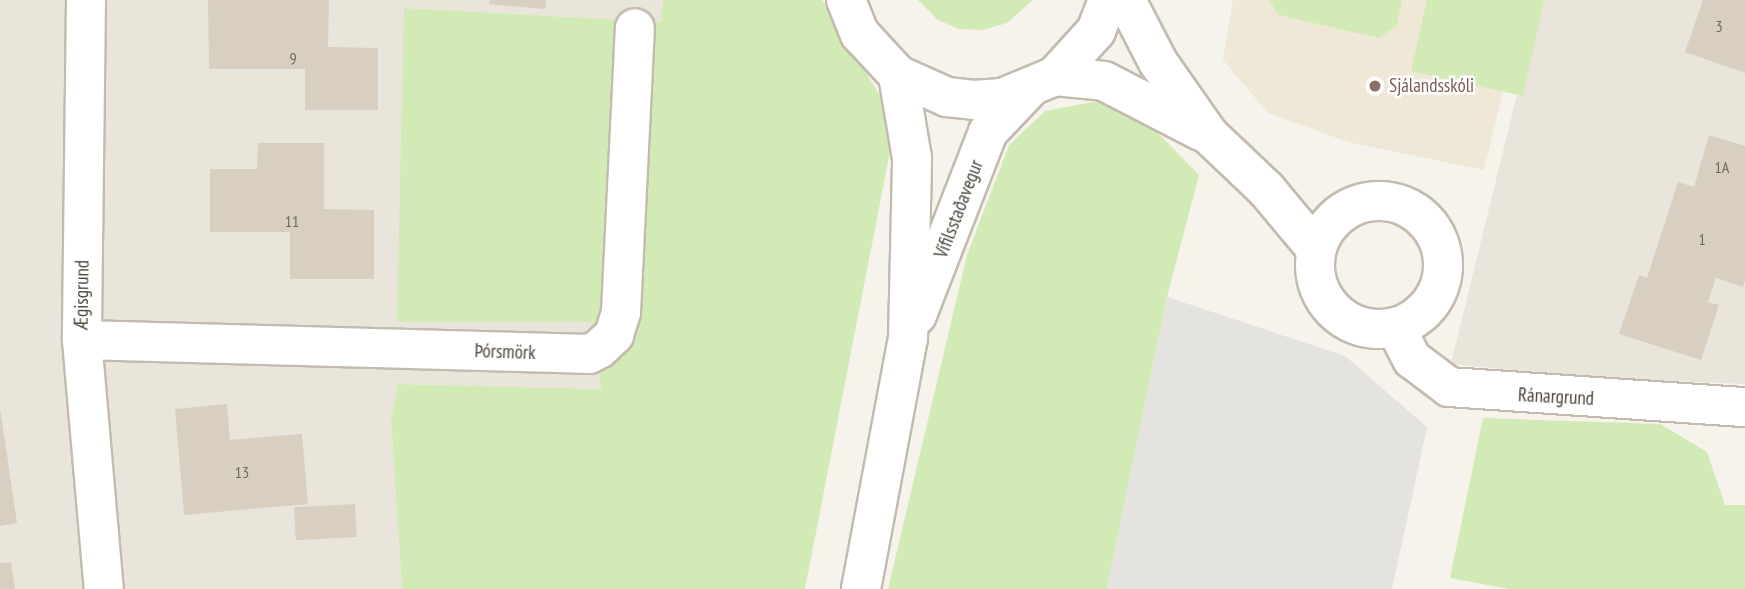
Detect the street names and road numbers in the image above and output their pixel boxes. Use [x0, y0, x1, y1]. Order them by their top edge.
street label: Vífilsstaðavegur [930, 157, 988, 261]
street label: Ægisgrund [70, 260, 94, 330]
street label: Þórsmörk [474, 340, 536, 364]
street label: Ránargrund [1517, 384, 1595, 410]

